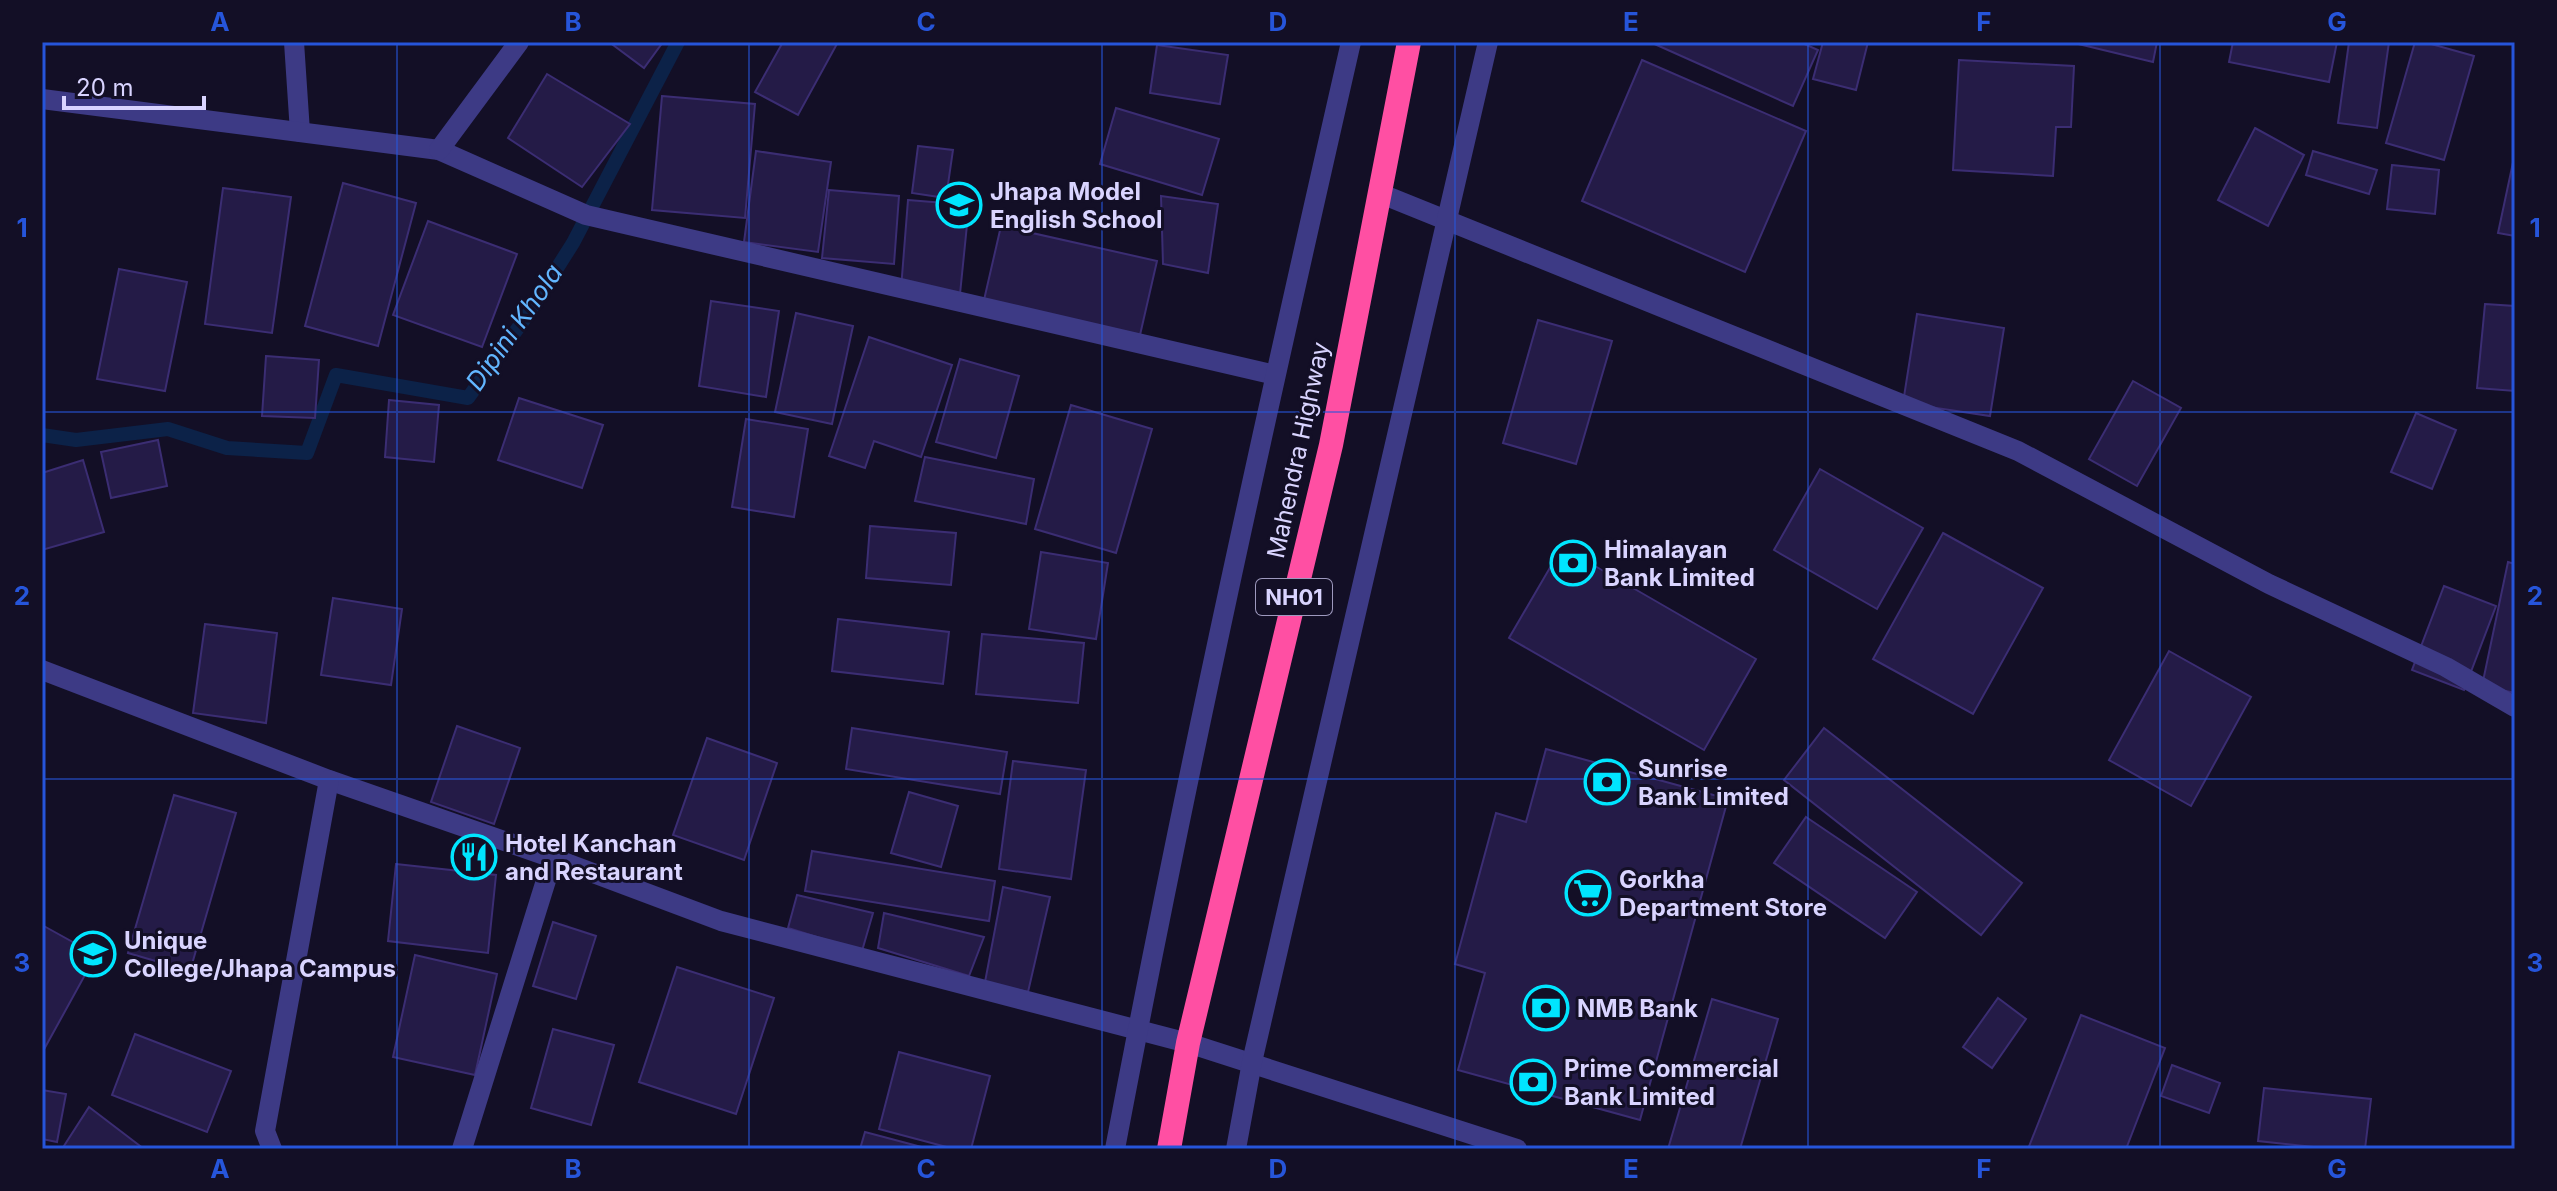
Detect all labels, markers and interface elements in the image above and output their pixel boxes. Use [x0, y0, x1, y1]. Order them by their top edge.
text: A [210, 6, 230, 37]
text: B [564, 6, 582, 37]
text: C [916, 6, 936, 37]
text: D [1269, 6, 1287, 37]
text: E [1623, 6, 1639, 37]
text: F [1976, 6, 1992, 37]
text: G [2327, 6, 2347, 37]
scale bar [64, 60, 204, 110]
text: 20 m [76, 73, 134, 102]
place label: Jhapa Model English School [990, 177, 1162, 234]
school or university icon: Jhapa Model English School [935, 181, 983, 229]
text: 1 [16, 212, 28, 243]
text: 1 [2529, 212, 2541, 243]
water label: Dipini Khola [459, 258, 569, 396]
street label: Mahendra Highway [1261, 339, 1335, 561]
place label: Himalayan Bank Limited [1604, 535, 1755, 592]
bank icon: Himalayan Bank Limited [1549, 539, 1597, 587]
road number: NH01 [1256, 579, 1332, 615]
text: 2 [14, 580, 30, 611]
text: 2 [2527, 580, 2543, 611]
place label: Sunrise Bank Limited [1638, 754, 1789, 811]
bank icon: Sunrise Bank Limited [1583, 758, 1631, 806]
place label: Hotel Kanchan and Restaurant [505, 829, 683, 886]
restaurant icon: Hotel Kanchan and Restaurant [450, 833, 498, 881]
place label: Gorkha Department Store [1619, 865, 1827, 922]
supermarket icon: Gorkha Department Store [1564, 869, 1612, 917]
place label: Unique College/Jhapa Campus [124, 926, 396, 983]
school or university icon: Unique College/Jhapa Campus [69, 930, 117, 978]
text: 3 [14, 947, 30, 978]
text: 3 [2527, 947, 2543, 978]
bank icon: NMB Bank [1522, 984, 1570, 1032]
place label: NMB Bank [1577, 994, 1698, 1023]
place label: Prime Commercial Bank Limited [1564, 1054, 1779, 1111]
bank icon: Prime Commercial Bank Limited [1509, 1058, 1557, 1106]
text: A [210, 1153, 230, 1184]
text: B [564, 1153, 582, 1184]
text: C [916, 1153, 936, 1184]
text: D [1269, 1153, 1287, 1184]
text: E [1623, 1153, 1639, 1184]
text: F [1976, 1153, 1992, 1184]
text: G [2327, 1153, 2347, 1184]

